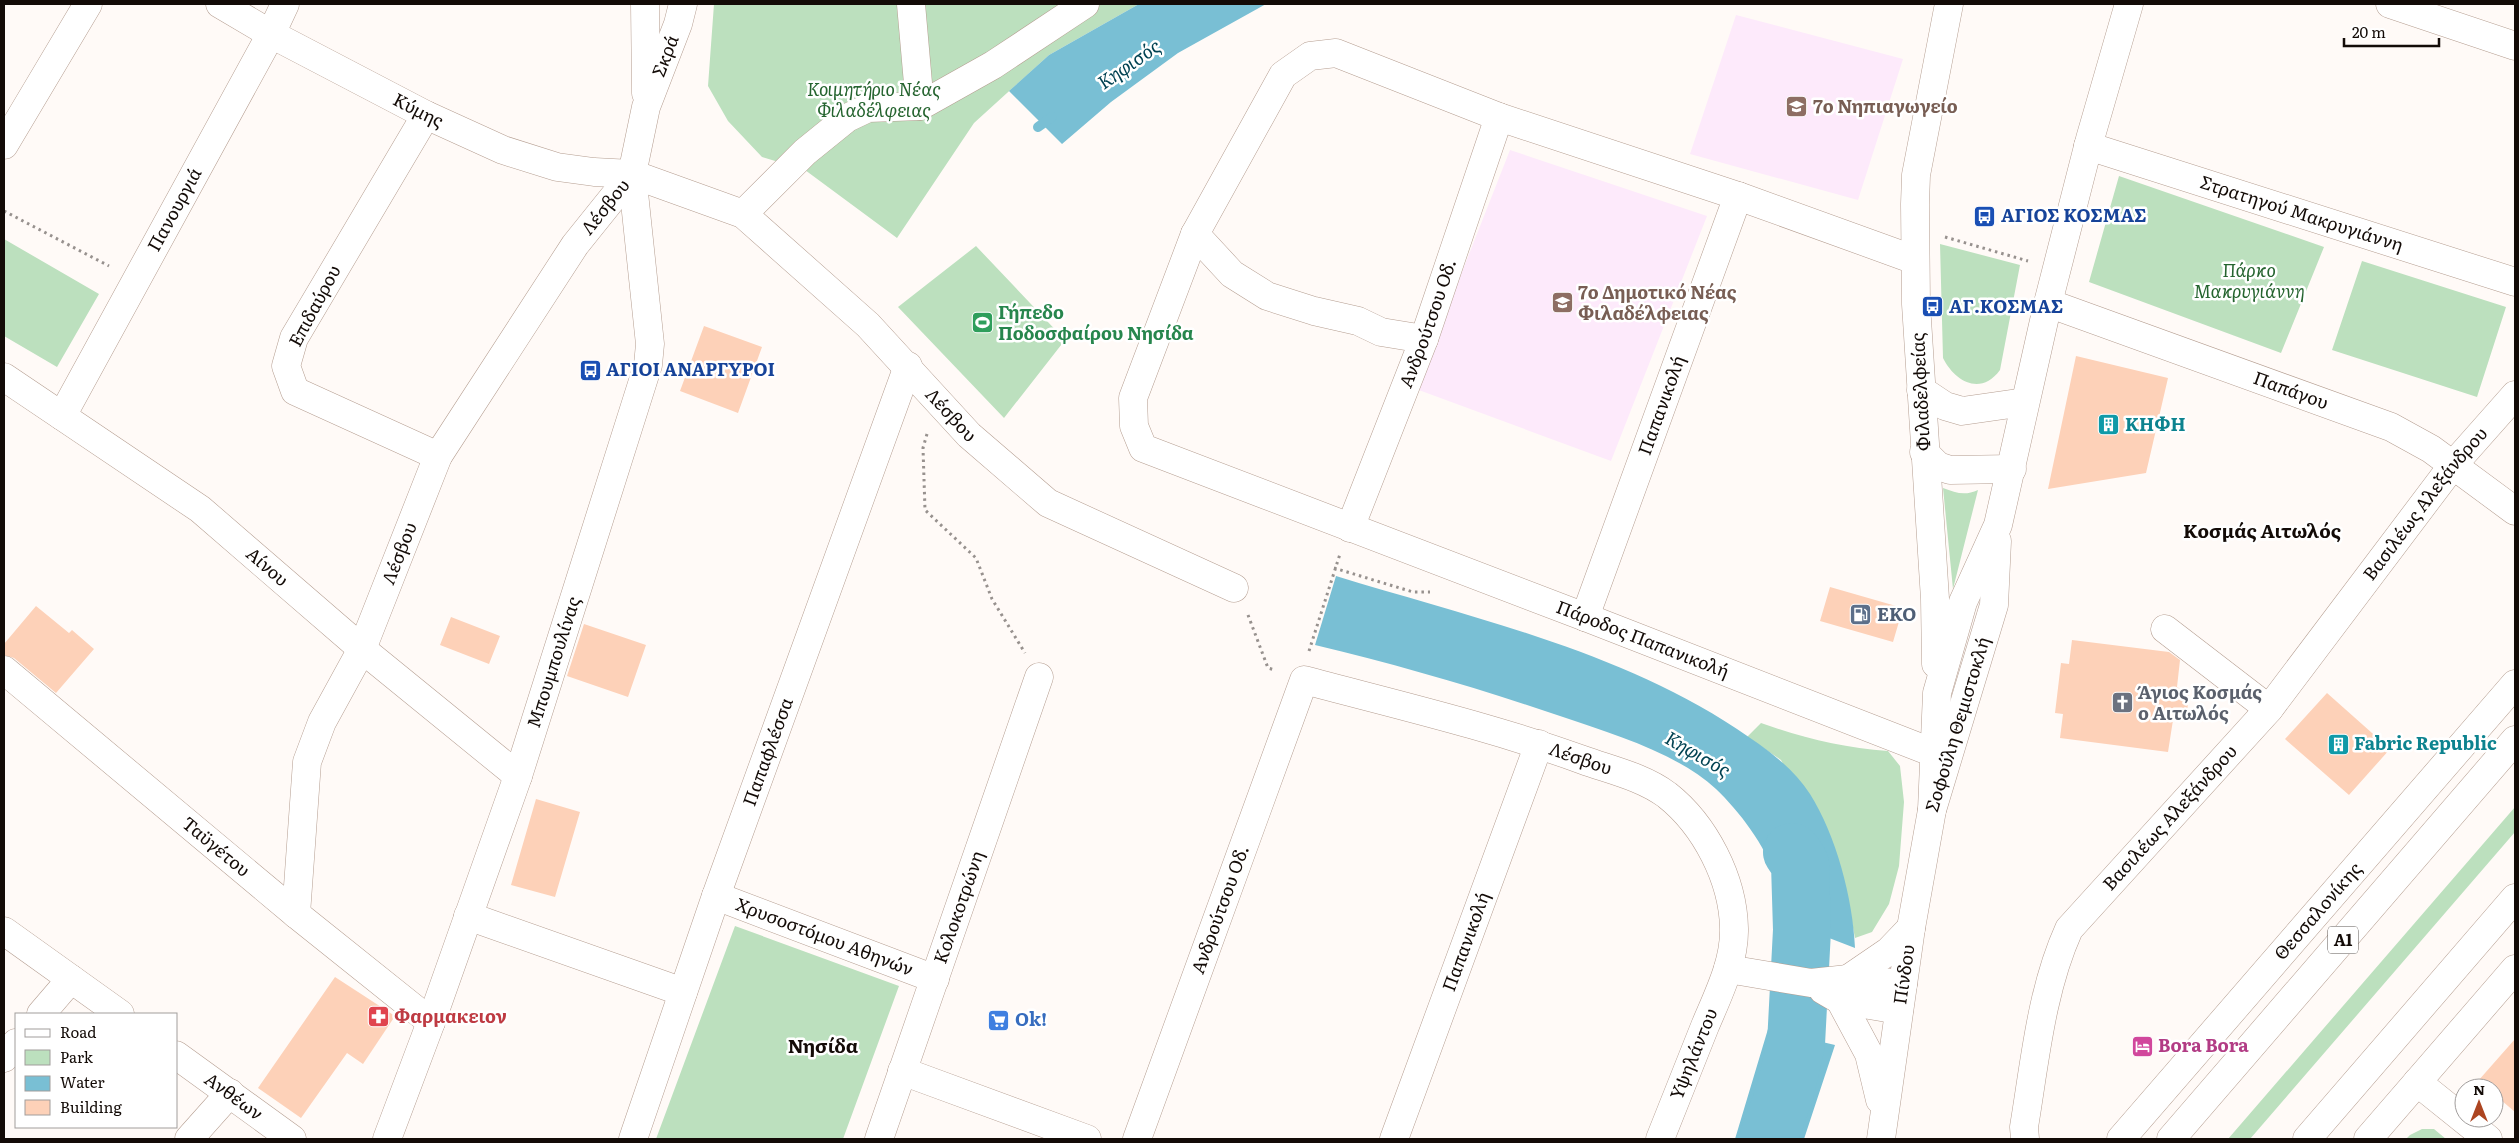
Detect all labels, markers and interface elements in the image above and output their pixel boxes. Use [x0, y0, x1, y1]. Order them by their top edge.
scale bar [2344, 15, 2439, 47]
text: 20 m [2352, 20, 2386, 43]
street label: Σκρά [644, 30, 685, 81]
water label: Κηφισός [1091, 31, 1166, 95]
park label: Κοιμητήριο Νέας Φιλαδέλφειας [807, 75, 941, 123]
street label: Κύμης [389, 85, 448, 133]
place label: 7ο Νηπιαγωγείο [1813, 92, 1958, 119]
school or university icon: 7ο Νηπιαγωγείο [1785, 95, 1809, 119]
street label: Πανουργιά [140, 162, 207, 256]
street label: Στρατηγού Μακρυγιάννη [2197, 168, 2407, 258]
street label: Λέσβου [573, 172, 635, 240]
place label: ΑΓΙΟΣ ΚΟΣΜΑΣ [2001, 201, 2147, 228]
bus stop icon: ΑΓΙΟΣ ΚΟΣΜΑΣ [1973, 204, 1997, 228]
street label: Ανδρούτσου Οδ. [1391, 255, 1462, 391]
park label: Πάρκο Μακρυγιάννη [2194, 256, 2305, 304]
street label: Επιδαύρου [281, 260, 347, 351]
place label: 7ο Δημοτικό Νέας Φιλαδέλφειας [1578, 278, 1737, 326]
school or university icon: 7ο Δημοτικό Νέας Φιλαδέλφειας [1550, 291, 1574, 315]
place label: ΑΓ.ΚΟΣΜΑΣ [1949, 292, 2063, 319]
bus stop icon: ΑΓ.ΚΟΣΜΑΣ [1921, 295, 1945, 319]
place label: Γήπεδο Ποδοσφαίρου Νησίδα [998, 298, 1194, 346]
sports icon: Γήπεδο Ποδοσφαίρου Νησίδα [970, 311, 994, 335]
street label: Φιλαδελφείας [1903, 332, 1936, 452]
street label: Παπανικολή [1630, 351, 1691, 459]
place label: ΑΓΙΟΙ ΑΝΑΡΓΥΡΟΙ [606, 355, 775, 382]
bus stop icon: ΑΓΙΟΙ ΑΝΑΡΓΥΡΟΙ [578, 358, 602, 382]
street label: Παπάγου [2250, 363, 2332, 415]
street label: Λέσβου [920, 381, 983, 448]
place label: ΚΗΦΗ [2125, 410, 2186, 437]
building icon: ΚΗΦΗ [2097, 413, 2121, 437]
street label: Βασιλέως Αλεξάνδρου [2356, 420, 2493, 586]
district label: Κοσμάς Αιτωλός [2183, 516, 2341, 544]
street label: Λέσβου [374, 518, 423, 588]
street label: Αίνου [241, 540, 295, 592]
street label: Πάροδος Παπανικολή [1553, 592, 1733, 684]
street label: Μπουμπουλίνας [519, 593, 586, 731]
place label: EKO [1877, 600, 1916, 627]
fuel station icon: EKO [1849, 603, 1873, 627]
street label: Σοφούλη Θεμιστοκλή [1917, 633, 1996, 815]
place label: Άγιος Κοσμάς ο Αιτωλός [2137, 678, 2262, 726]
church icon: Άγιος Κοσμάς ο Αιτωλός [2110, 691, 2134, 715]
street label: Παπαφλέσσα [735, 693, 799, 809]
water label: Κηφισός [1661, 723, 1736, 783]
place label: Fabric Republic [2354, 729, 2497, 756]
building icon: Fabric Republic [2326, 732, 2350, 756]
street label: Λέσβου [1546, 734, 1616, 781]
street label: Βασιλέως Αλεξάνδρου [2096, 738, 2242, 896]
street label: Ταϋγέτου [177, 809, 257, 882]
street label: Ανδρούτσου Οδ. [1183, 841, 1255, 977]
street label: Κολοκοτρώνη [926, 847, 990, 967]
street label: Θεσσαλονίκης [2267, 855, 2367, 966]
street label: Παπανικολή [1434, 888, 1496, 995]
street label: Χρυσοστόμου Αθηνών [732, 890, 918, 982]
road number: Α1 [2328, 926, 2358, 954]
street label: Πίνδου [1885, 943, 1920, 1006]
place label: Φαρμακειον [394, 1002, 507, 1029]
street label: Υψηλάντου [1662, 1004, 1723, 1103]
pharmacy icon: Φαρμακειον [366, 1005, 390, 1029]
place label: Ok! [1015, 1005, 1047, 1032]
supermarket icon: Ok! [987, 1008, 1011, 1032]
legend [15, 1013, 178, 1128]
text: Road [60, 1020, 96, 1043]
district label: Νησίδα [788, 1031, 859, 1059]
place label: Bora Bora [2158, 1031, 2249, 1058]
hotel icon: Bora Bora [2130, 1034, 2154, 1058]
text: Park [60, 1045, 94, 1068]
street label: Ανθέων [199, 1065, 269, 1126]
text: Water [60, 1070, 105, 1093]
north arrow [2454, 1078, 2504, 1128]
text: N [2473, 1079, 2485, 1099]
text: Building [60, 1095, 122, 1118]

